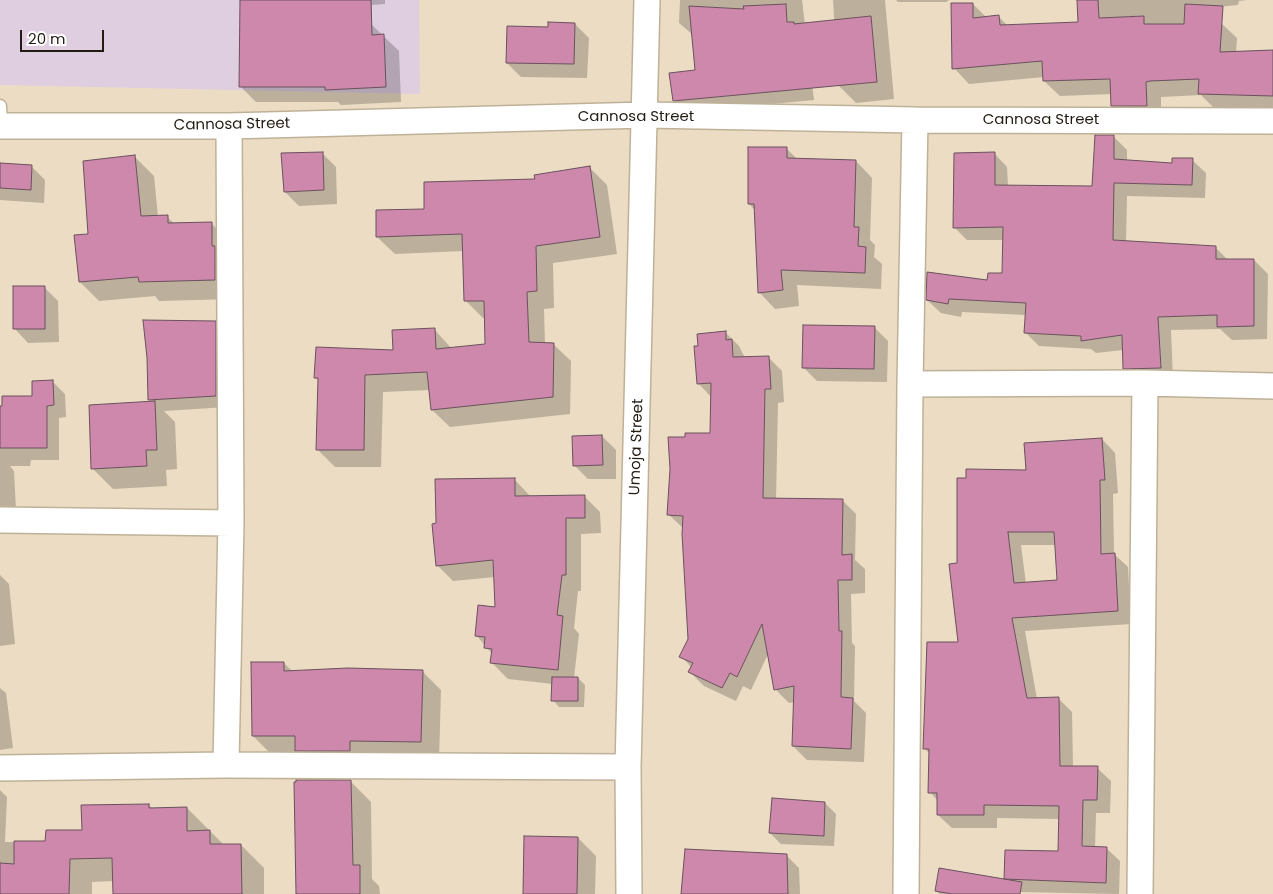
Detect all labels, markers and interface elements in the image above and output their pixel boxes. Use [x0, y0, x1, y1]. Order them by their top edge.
scale bar [22, 20, 106, 52]
text: 20 m [28, 28, 66, 49]
street label: Cannosa Street [578, 108, 694, 126]
street label: Cannosa Street [983, 111, 1099, 129]
street label: Cannosa Street [174, 115, 290, 135]
street label: Umoja Street [626, 398, 648, 496]

